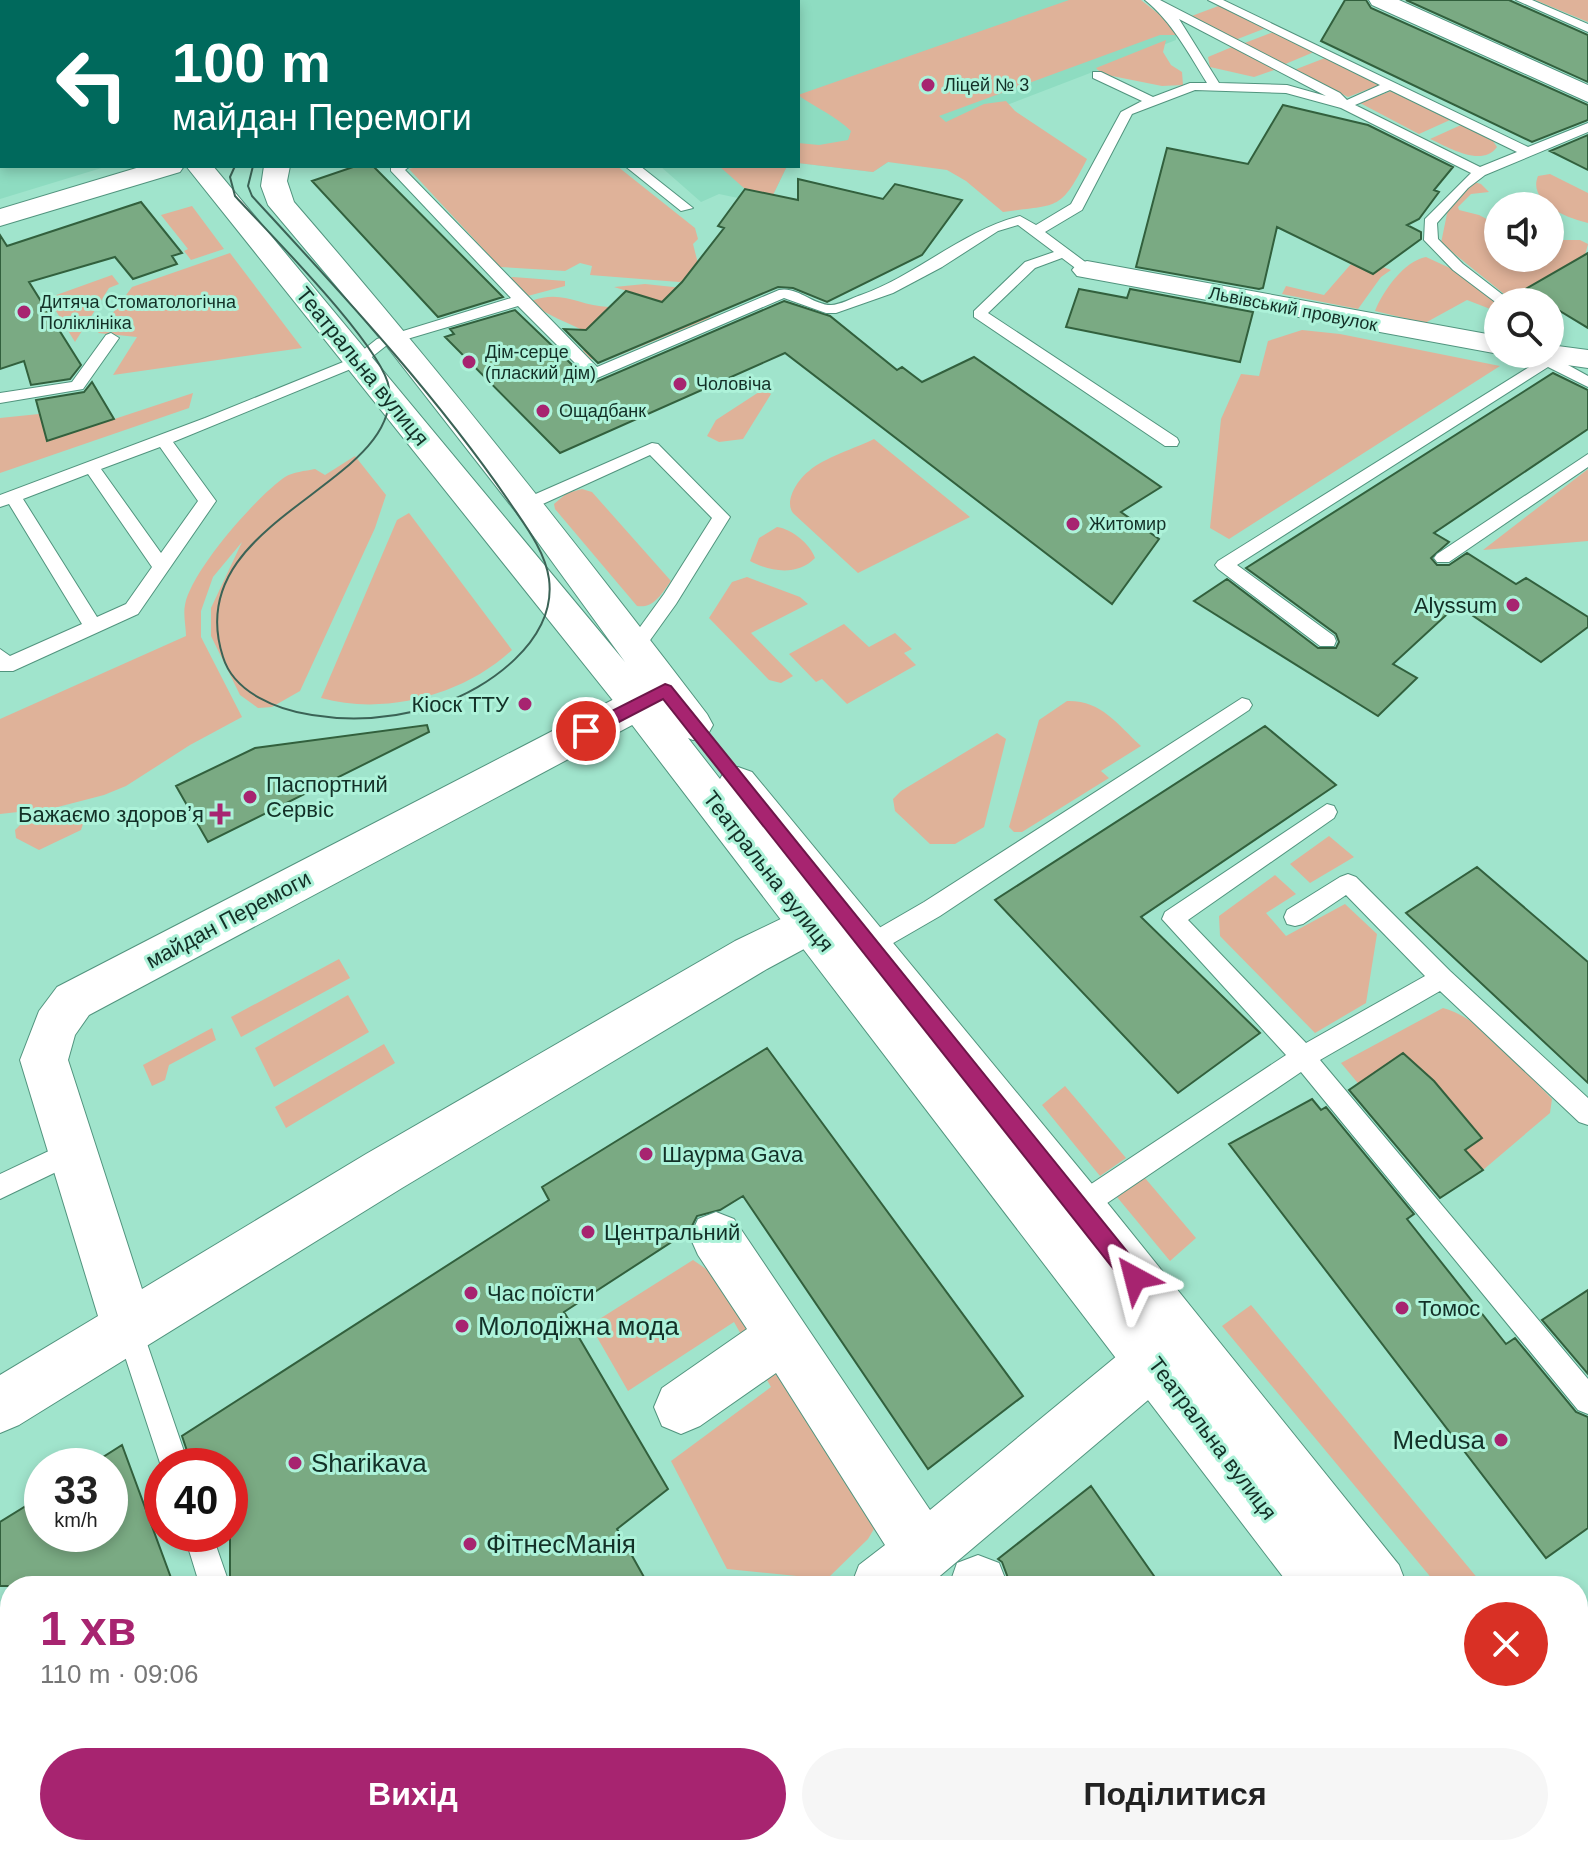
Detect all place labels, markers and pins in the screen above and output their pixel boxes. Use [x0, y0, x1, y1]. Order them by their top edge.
place label: Ліцей № 3 [944, 75, 1029, 95]
marker: Ліцей № 3 [919, 76, 937, 94]
place label: Дитяча Стоматологічна Поліклініка [40, 292, 237, 333]
marker: Дитяча Стоматологічна Поліклініка [15, 303, 33, 321]
place label: Дім-серце (плаский дім) [485, 342, 596, 383]
marker: Дім-серце (плаский дім) [460, 353, 478, 371]
place label: Чоловіча [696, 374, 772, 394]
marker: Чоловіча [671, 375, 689, 393]
place label: Ощадбанк [559, 401, 646, 421]
marker: Ощадбанк [534, 402, 552, 420]
place label: Житомир [1089, 514, 1166, 534]
marker: Житомир [1064, 515, 1082, 533]
place label: Alyssum [1414, 593, 1497, 618]
marker: Alyssum [1504, 596, 1522, 614]
place label: Кіоск ТТУ [411, 692, 510, 717]
marker: Кіоск ТТУ [516, 695, 534, 713]
pin [552, 697, 620, 765]
place label: Паспортний Сервіс [266, 772, 388, 822]
marker: Паспортний Сервіс [241, 788, 259, 806]
place label: Бажаємо здоровʼя [18, 802, 204, 827]
marker: Бажаємо здоровʼя [211, 805, 229, 823]
place label: Шаурма Gava [662, 1142, 804, 1167]
marker: Шаурма Gava [637, 1145, 655, 1163]
place label: Центральний [604, 1220, 740, 1245]
marker: Центральний [579, 1223, 597, 1241]
place label: Час поїсти [487, 1281, 595, 1306]
marker: Час поїсти [462, 1284, 480, 1302]
place label: Томос [1418, 1296, 1480, 1321]
marker: Томос [1393, 1299, 1411, 1317]
place label: Молодіжна мода [478, 1311, 680, 1341]
marker: Молодіжна мода [453, 1317, 471, 1335]
place label: Medusa [1393, 1425, 1486, 1455]
marker: Medusa [1492, 1431, 1510, 1449]
place label: Sharikava [311, 1448, 427, 1478]
marker: Sharikava [286, 1454, 304, 1472]
place label: ФітнесМанія [486, 1529, 636, 1559]
marker: ФітнесМанія [461, 1535, 479, 1553]

